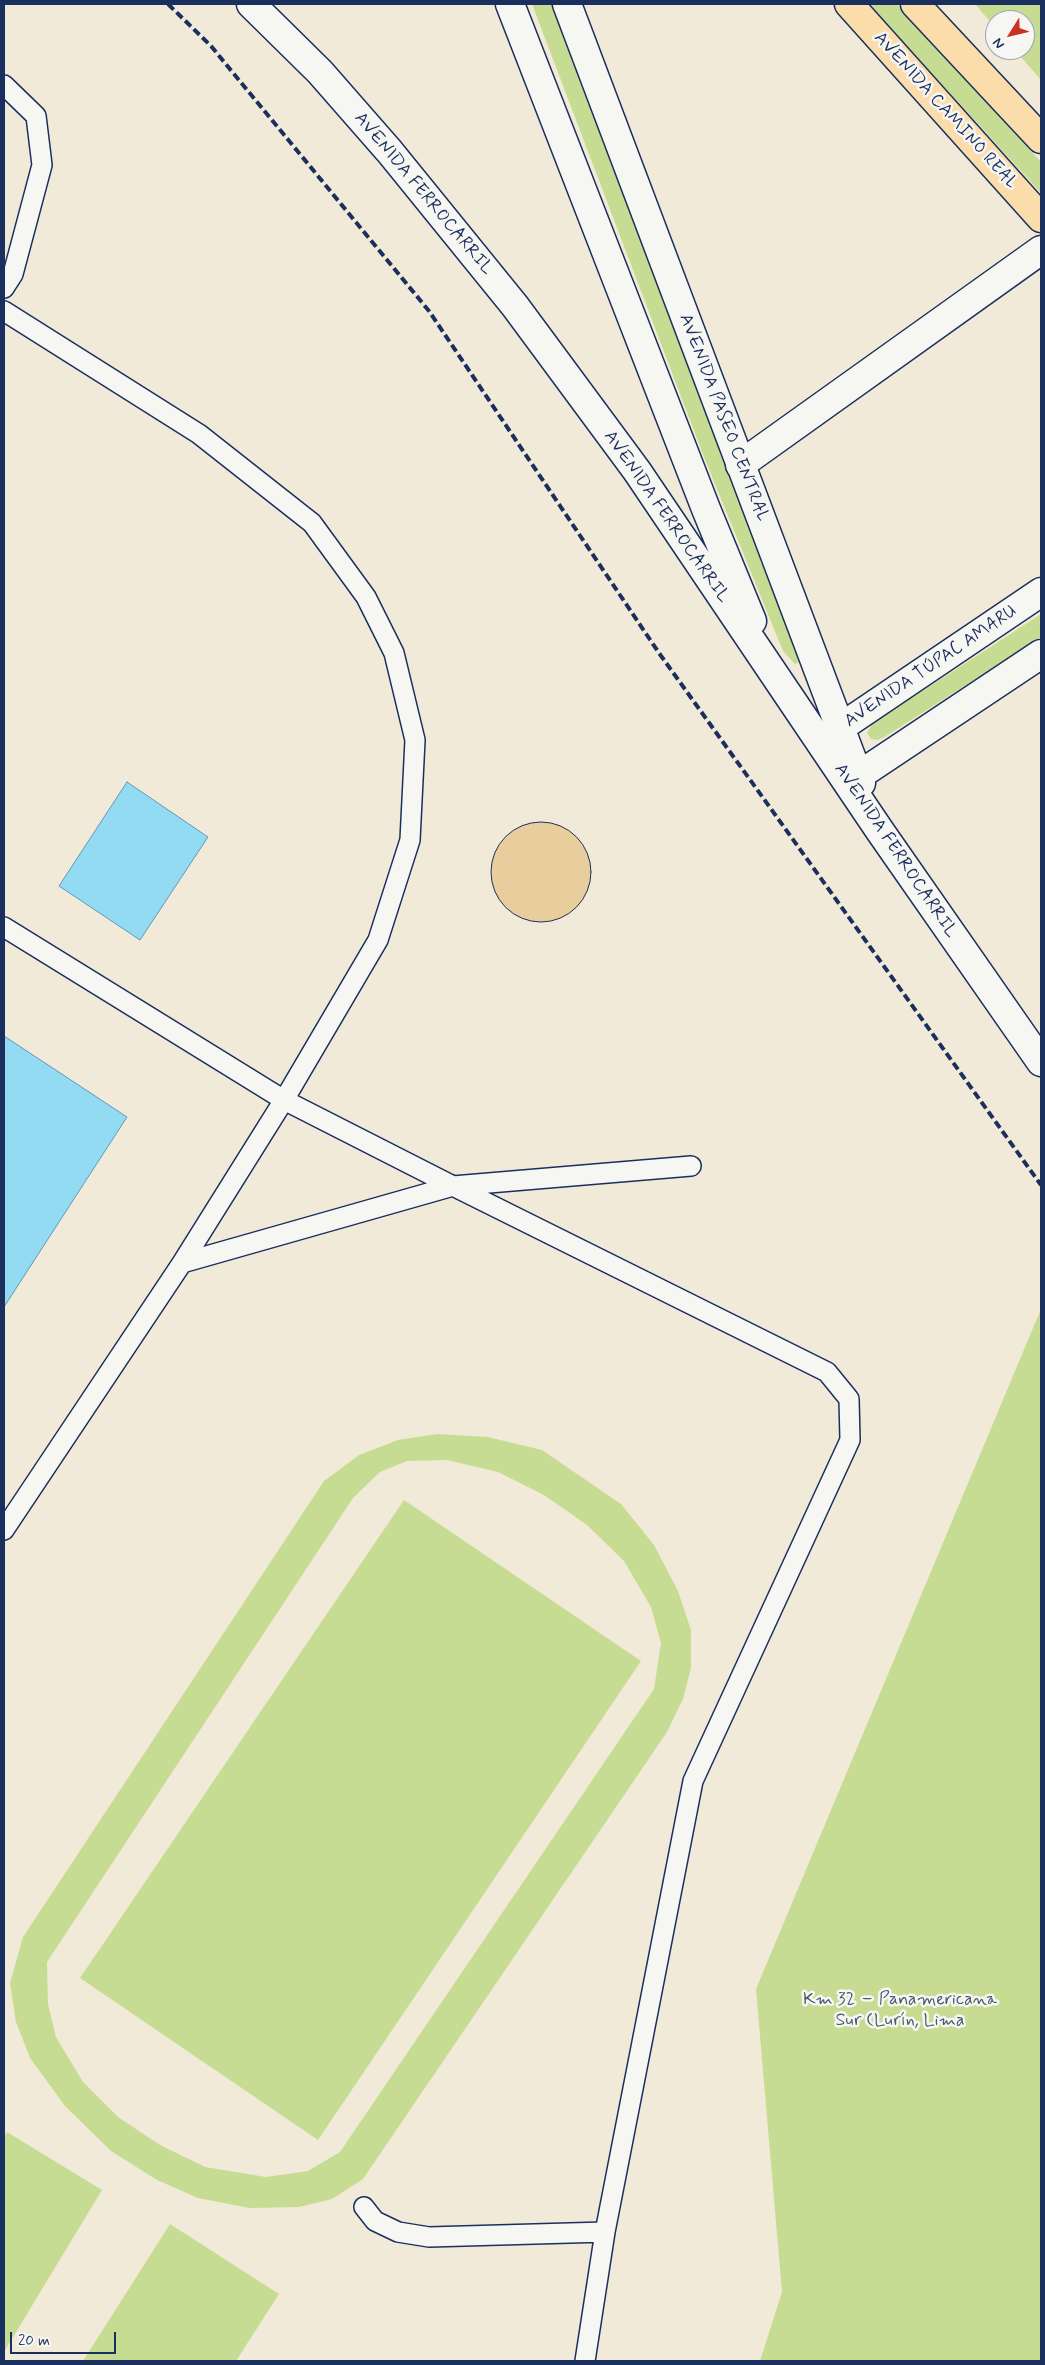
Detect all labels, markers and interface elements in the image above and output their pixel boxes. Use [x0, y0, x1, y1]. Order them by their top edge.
north arrow [985, 10, 1035, 60]
street label: AVENIDA CAMINO REAL [869, 28, 1021, 194]
street label: AVENIDA FERROCARRIL [349, 108, 497, 280]
street label: AVENIDA PASEO CENTRAL [673, 311, 773, 525]
street label: AVENIDA FERROCARRIL [598, 427, 734, 607]
street label: AVENIDA TÚPAC AMARU [841, 601, 1021, 733]
street label: AVENIDA FERROCARRIL [829, 760, 961, 942]
park label: Km 32 – Panamericana Sur (Lurín, Lima [803, 1989, 997, 2032]
scale bar [12, 2322, 119, 2354]
text: 20 m [18, 2331, 50, 2351]

